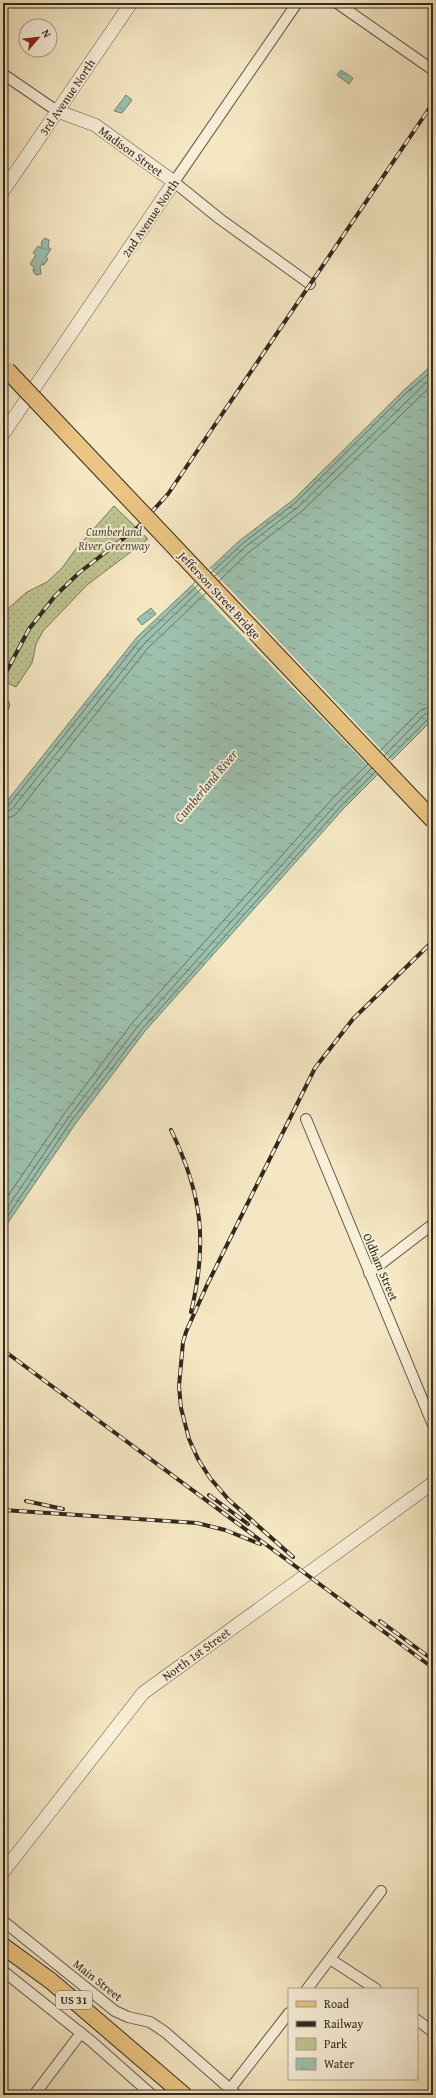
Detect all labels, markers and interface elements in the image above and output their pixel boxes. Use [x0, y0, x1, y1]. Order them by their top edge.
north arrow [18, 18, 58, 58]
text: N [38, 26, 56, 41]
street label: 3rd Avenue North [35, 55, 99, 139]
street label: Madison Street [95, 122, 167, 181]
street label: 2nd Avenue North [118, 175, 183, 260]
park label: Cumberland River Greenway [77, 523, 150, 554]
street label: Jefferson Street Bridge [174, 546, 265, 643]
water label: Cumberland River [170, 745, 243, 826]
street label: Oldham Street [359, 1230, 403, 1304]
street label: North 1st Street [159, 1623, 234, 1684]
street label: Main Street [70, 1955, 127, 2005]
legend [288, 1988, 418, 2080]
road number: US 31 [56, 1991, 92, 2009]
text: Road [324, 1995, 350, 2012]
text: Railway [324, 2015, 363, 2032]
text: Park [324, 2035, 348, 2052]
text: Water [324, 2055, 354, 2072]

